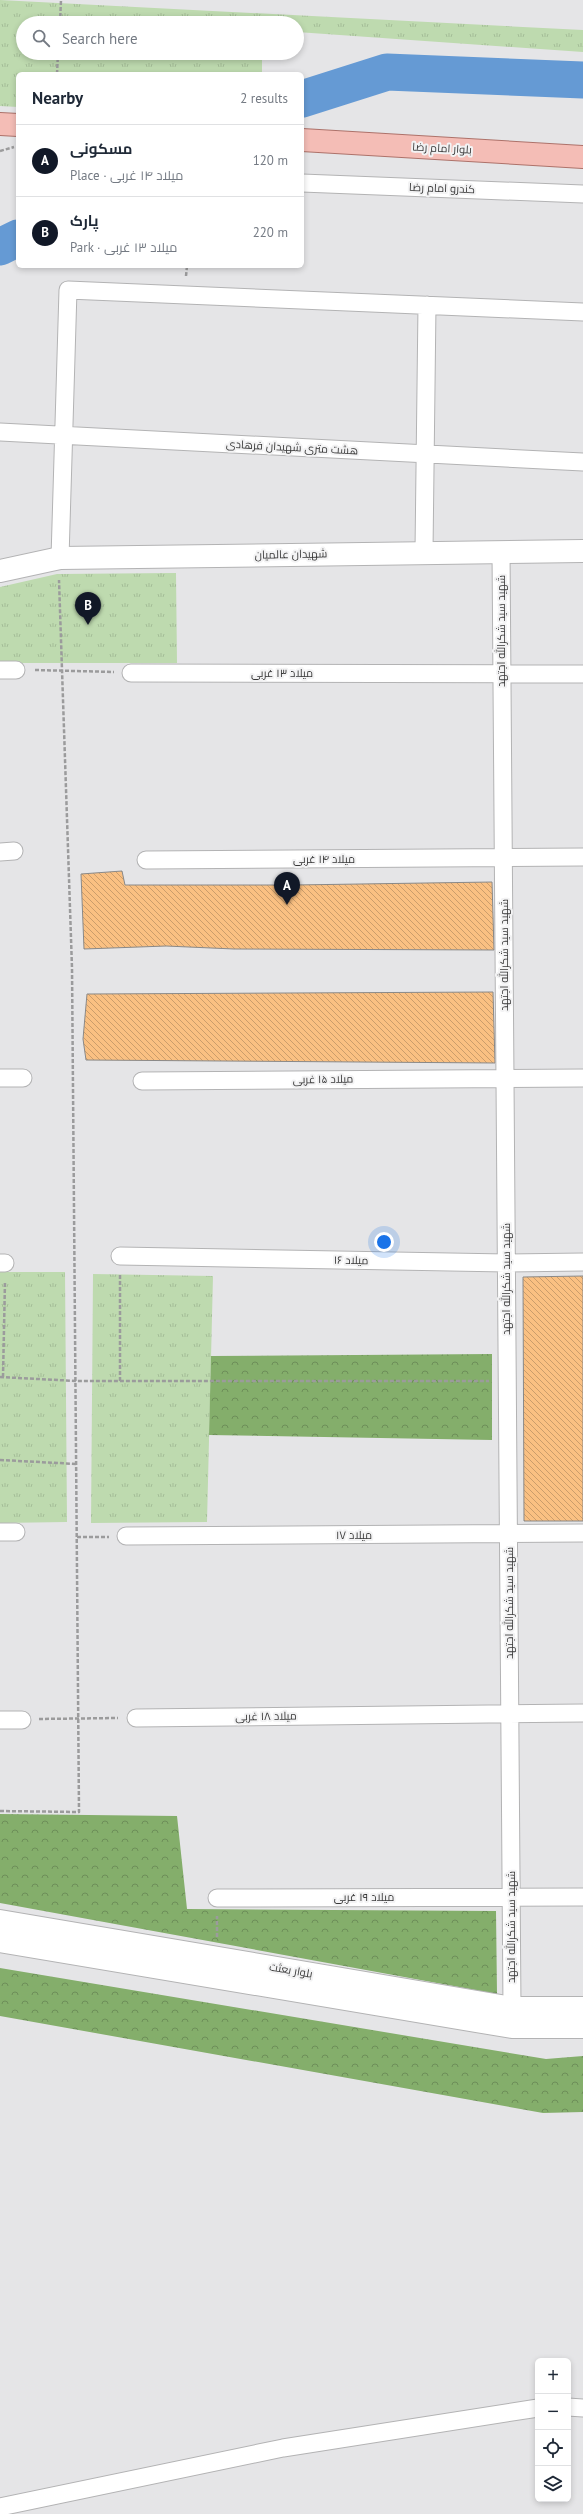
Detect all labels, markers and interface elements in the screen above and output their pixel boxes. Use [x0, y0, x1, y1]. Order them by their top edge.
search box [16, 16, 304, 60]
icon: search [30, 27, 52, 49]
text: Search here [62, 29, 138, 48]
text: Nearby [32, 87, 83, 109]
text: 2 results [240, 90, 288, 107]
text: مسکونی [70, 139, 133, 158]
street label: بلوار امام رضا [412, 139, 472, 158]
text: A [41, 152, 49, 169]
text: 120 m [253, 152, 288, 169]
text: Place · میلاد ۱۴ غربی [70, 167, 183, 184]
street label: کندرو امام رضا [409, 180, 475, 197]
text: پارک [70, 211, 98, 230]
text: B [41, 224, 49, 241]
text: 220 m [253, 224, 288, 241]
text: Park · میلاد ۱۳ غربی [70, 239, 177, 256]
street label: هشت متری شهیدان فرهادی [226, 437, 358, 457]
street label: شهیدان عالمیان [255, 546, 327, 562]
street label: شهید سید شکرالله اجتهد [493, 575, 508, 687]
pin: B [75, 592, 101, 625]
street label: میلاد ۱۳ غربی [251, 666, 313, 680]
street label: میلاد ۱۴ غربی [293, 852, 355, 866]
pin: A [274, 872, 300, 905]
street label: شهید سید شکرالله اجتهد [496, 899, 511, 1011]
street label: میلاد ۱۵ غربی [292, 1071, 354, 1087]
street label: شهید سید شکرالله اجتهد [498, 1223, 513, 1335]
your location [374, 1232, 394, 1252]
street label: میلاد ۱۶ [334, 1253, 368, 1267]
street label: میلاد ۱۷ [336, 1528, 372, 1542]
street label: شهید سید شکرالله اجتهد [501, 1547, 516, 1659]
street label: میلاد ۱۸ غربی [235, 1708, 297, 1724]
street label: شهید سید شکرالله اجتهد [503, 1871, 518, 1983]
street label: میلاد ۱۹ غربی [334, 1890, 394, 1904]
street label: بلوار بعثت [268, 1959, 314, 1981]
map controls [535, 2358, 571, 2502]
button: + [535, 2358, 571, 2394]
button: − [535, 2394, 571, 2430]
button: locate [535, 2430, 571, 2466]
button: layers [535, 2466, 571, 2502]

